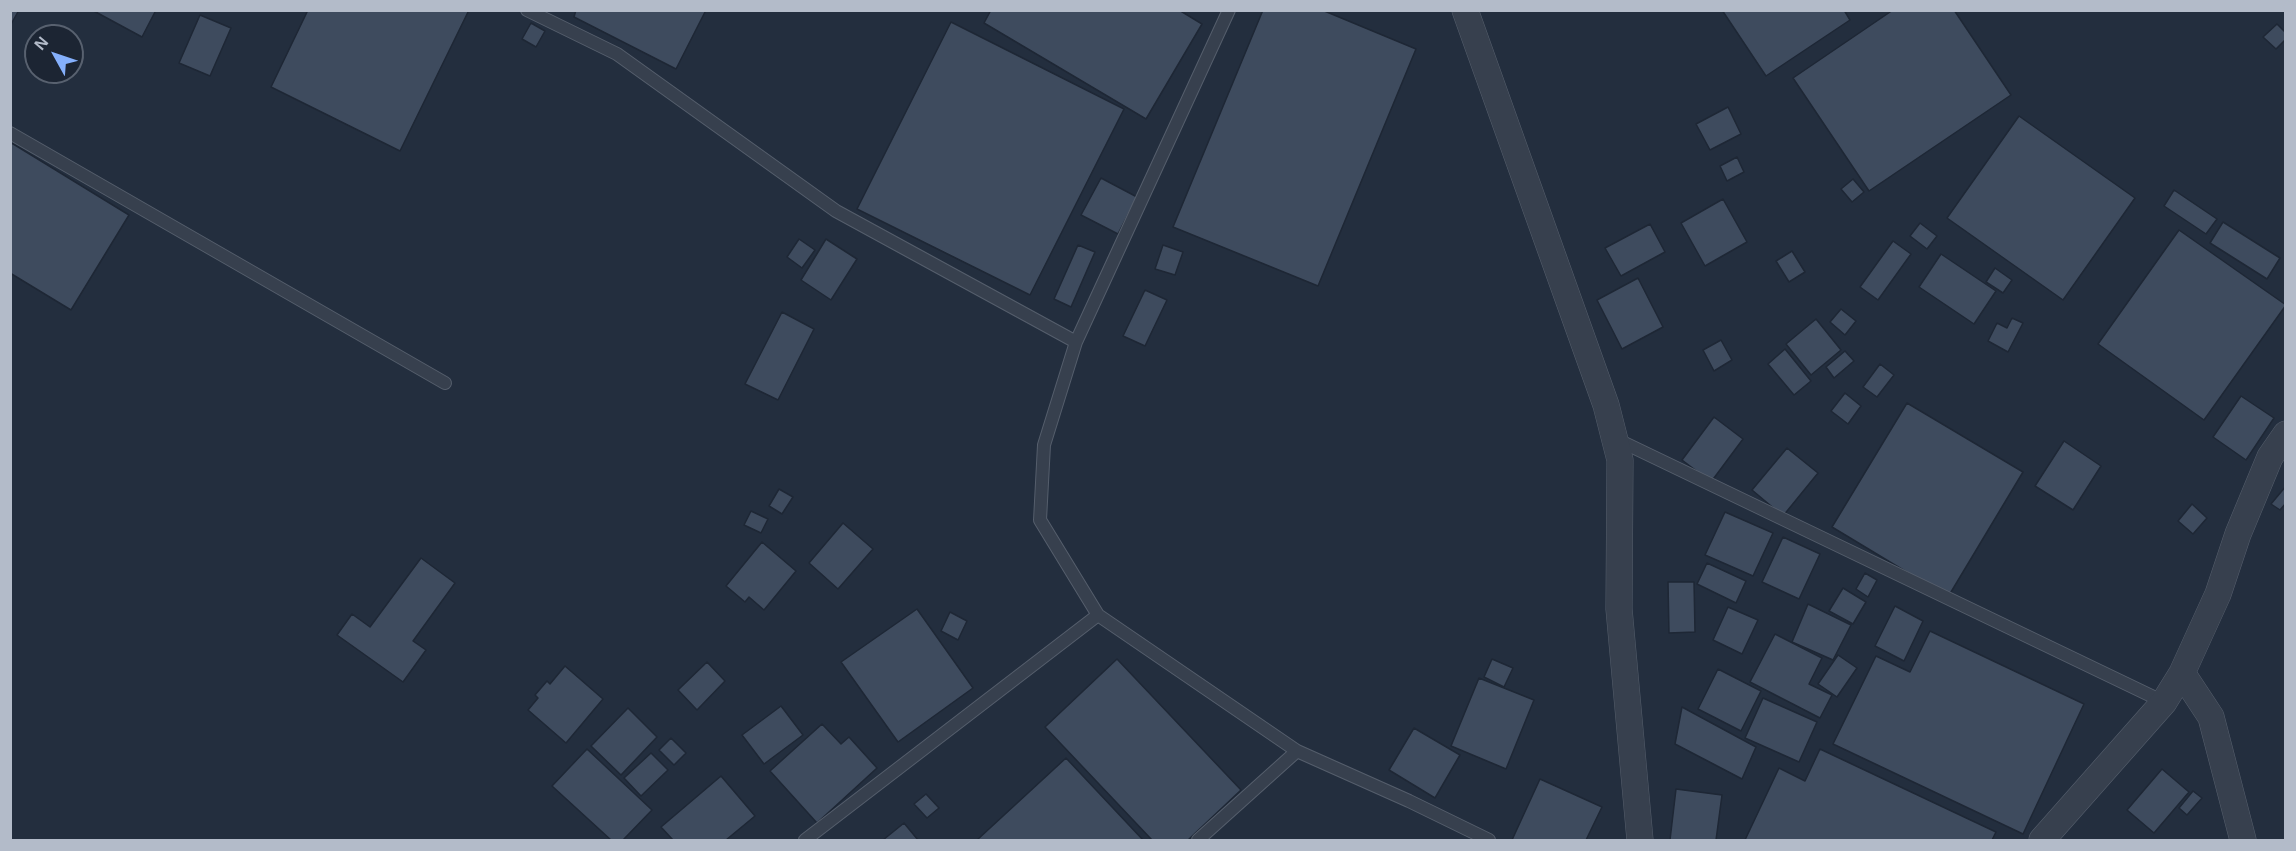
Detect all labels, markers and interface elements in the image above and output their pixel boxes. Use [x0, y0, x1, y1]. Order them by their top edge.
north arrow [24, 24, 84, 84]
text: N [31, 34, 52, 53]

